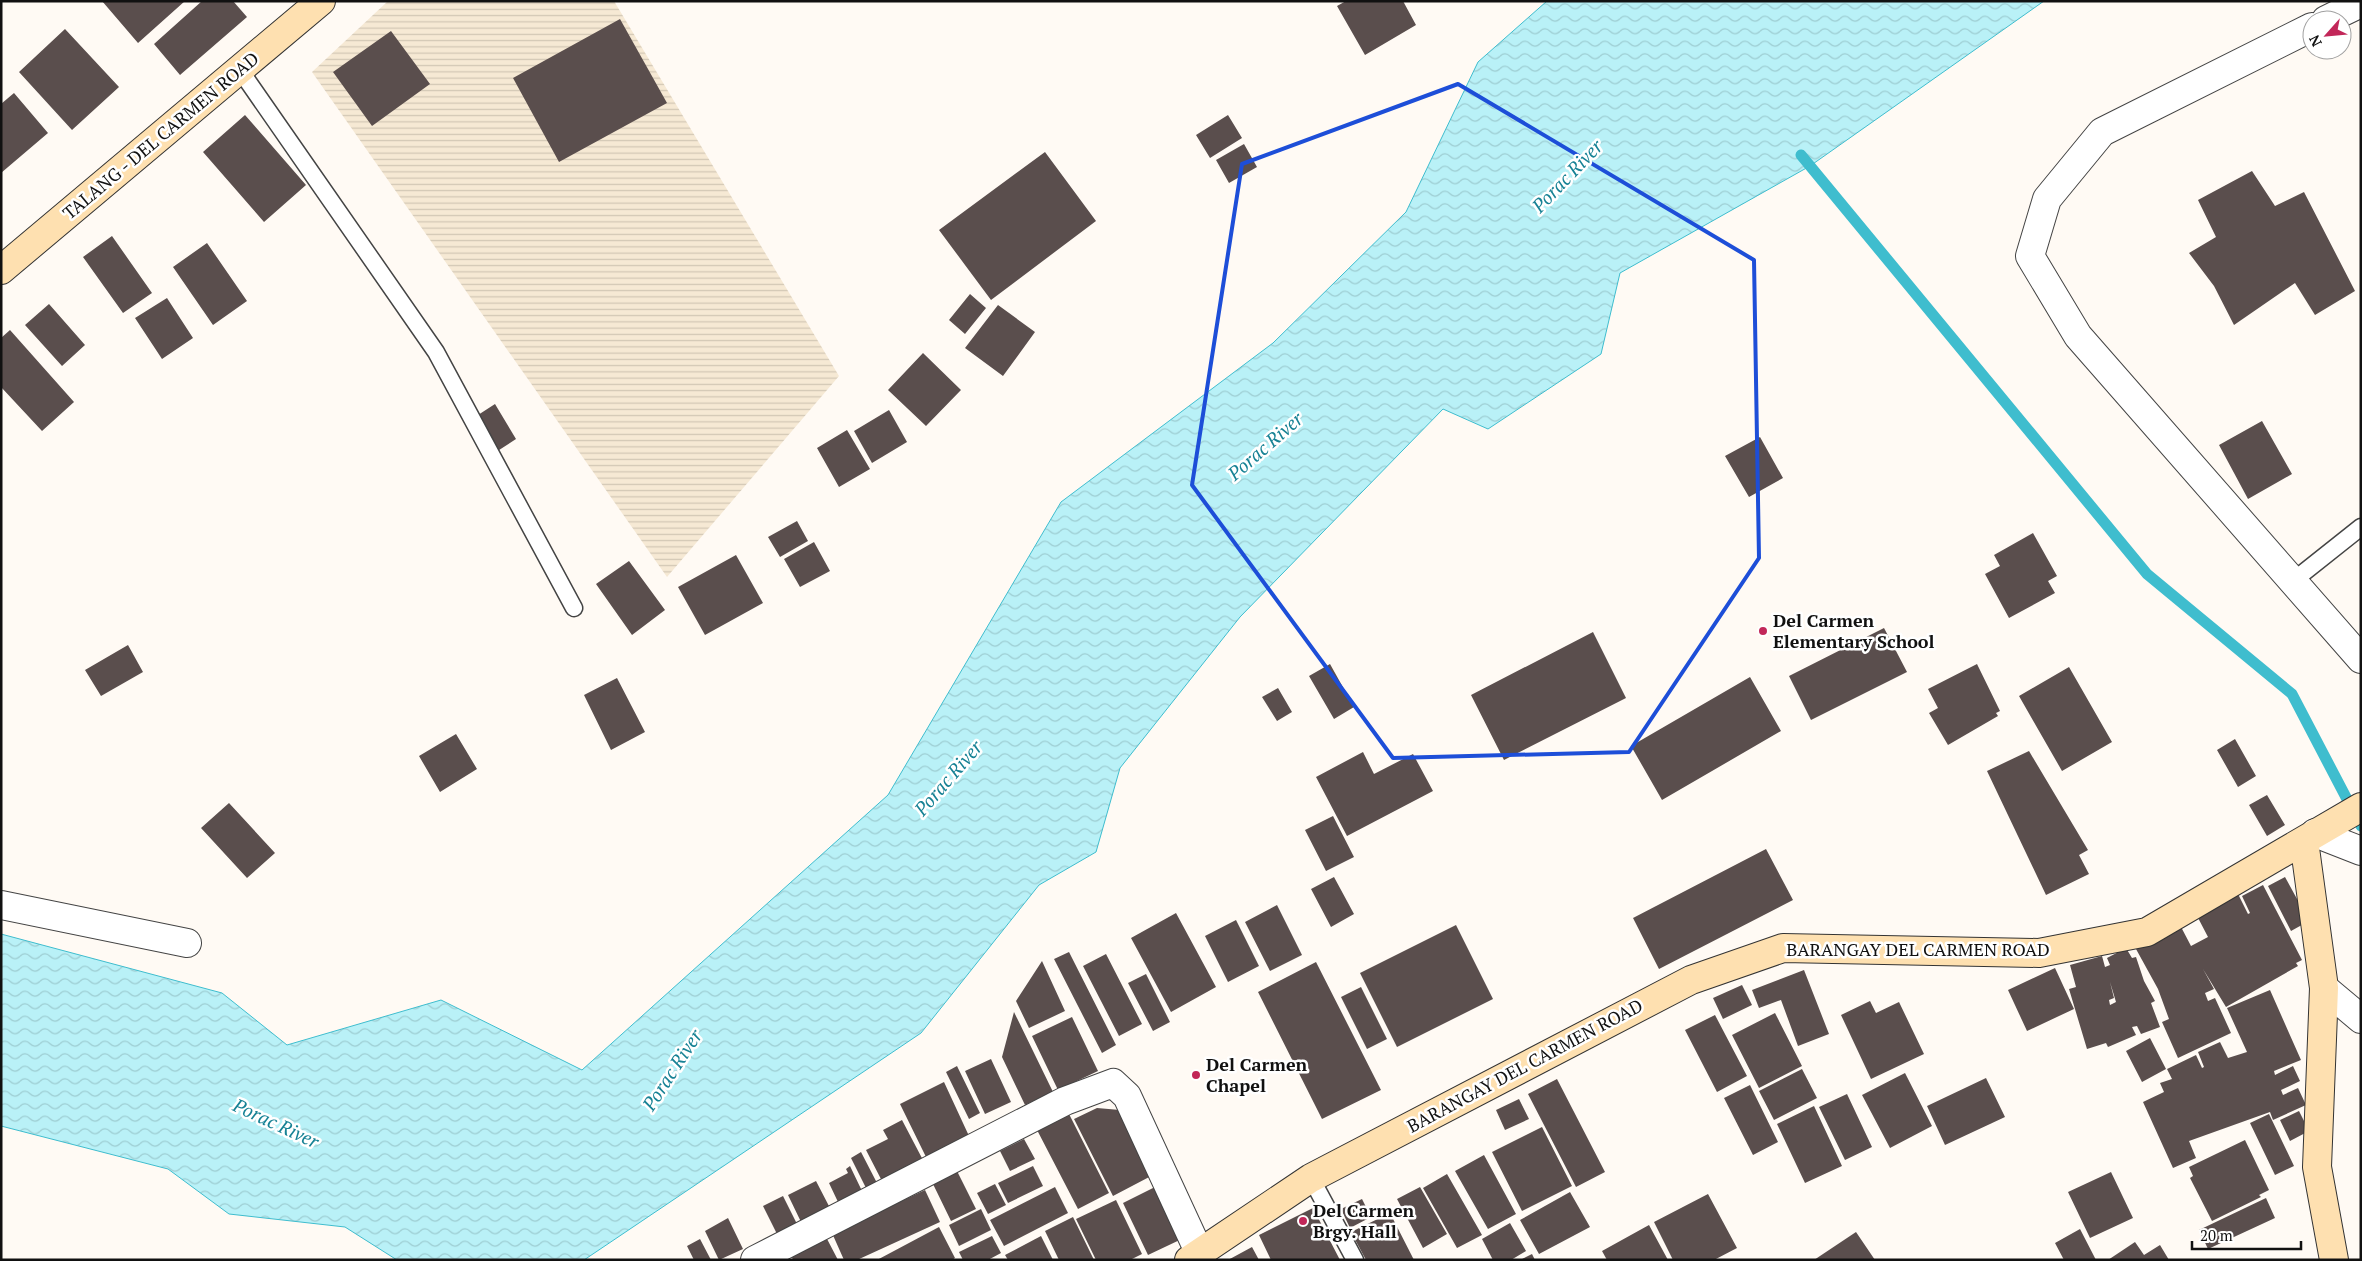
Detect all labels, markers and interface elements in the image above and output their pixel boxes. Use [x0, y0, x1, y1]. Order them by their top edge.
north arrow [2302, 10, 2352, 60]
text: N [2304, 32, 2326, 50]
street label: TALANG - DEL CARMEN ROAD [57, 46, 263, 224]
water label: Porac River [1525, 133, 1608, 218]
water label: Porac River [1221, 406, 1308, 486]
place label: Del Carmen Elementary School [1773, 608, 1935, 653]
marker: Del Carmen Elementary School [1757, 625, 1769, 637]
water label: Porac River [907, 734, 988, 821]
street label: BARANGAY DEL CARMEN ROAD [1786, 937, 2050, 961]
street label: BARANGAY DEL CARMEN ROAD [1403, 993, 1647, 1138]
water label: Porac River [636, 1024, 707, 1116]
place label: Del Carmen Chapel [1206, 1052, 1308, 1097]
marker: Del Carmen Chapel [1190, 1069, 1202, 1081]
water label: Porac River [228, 1091, 324, 1154]
place label: Del Carmen Brgy. Hall [1313, 1198, 1415, 1243]
marker: Del Carmen Brgy. Hall [1297, 1215, 1309, 1227]
scale bar [2192, 1218, 2301, 1250]
text: 20 m [2200, 1225, 2233, 1245]

